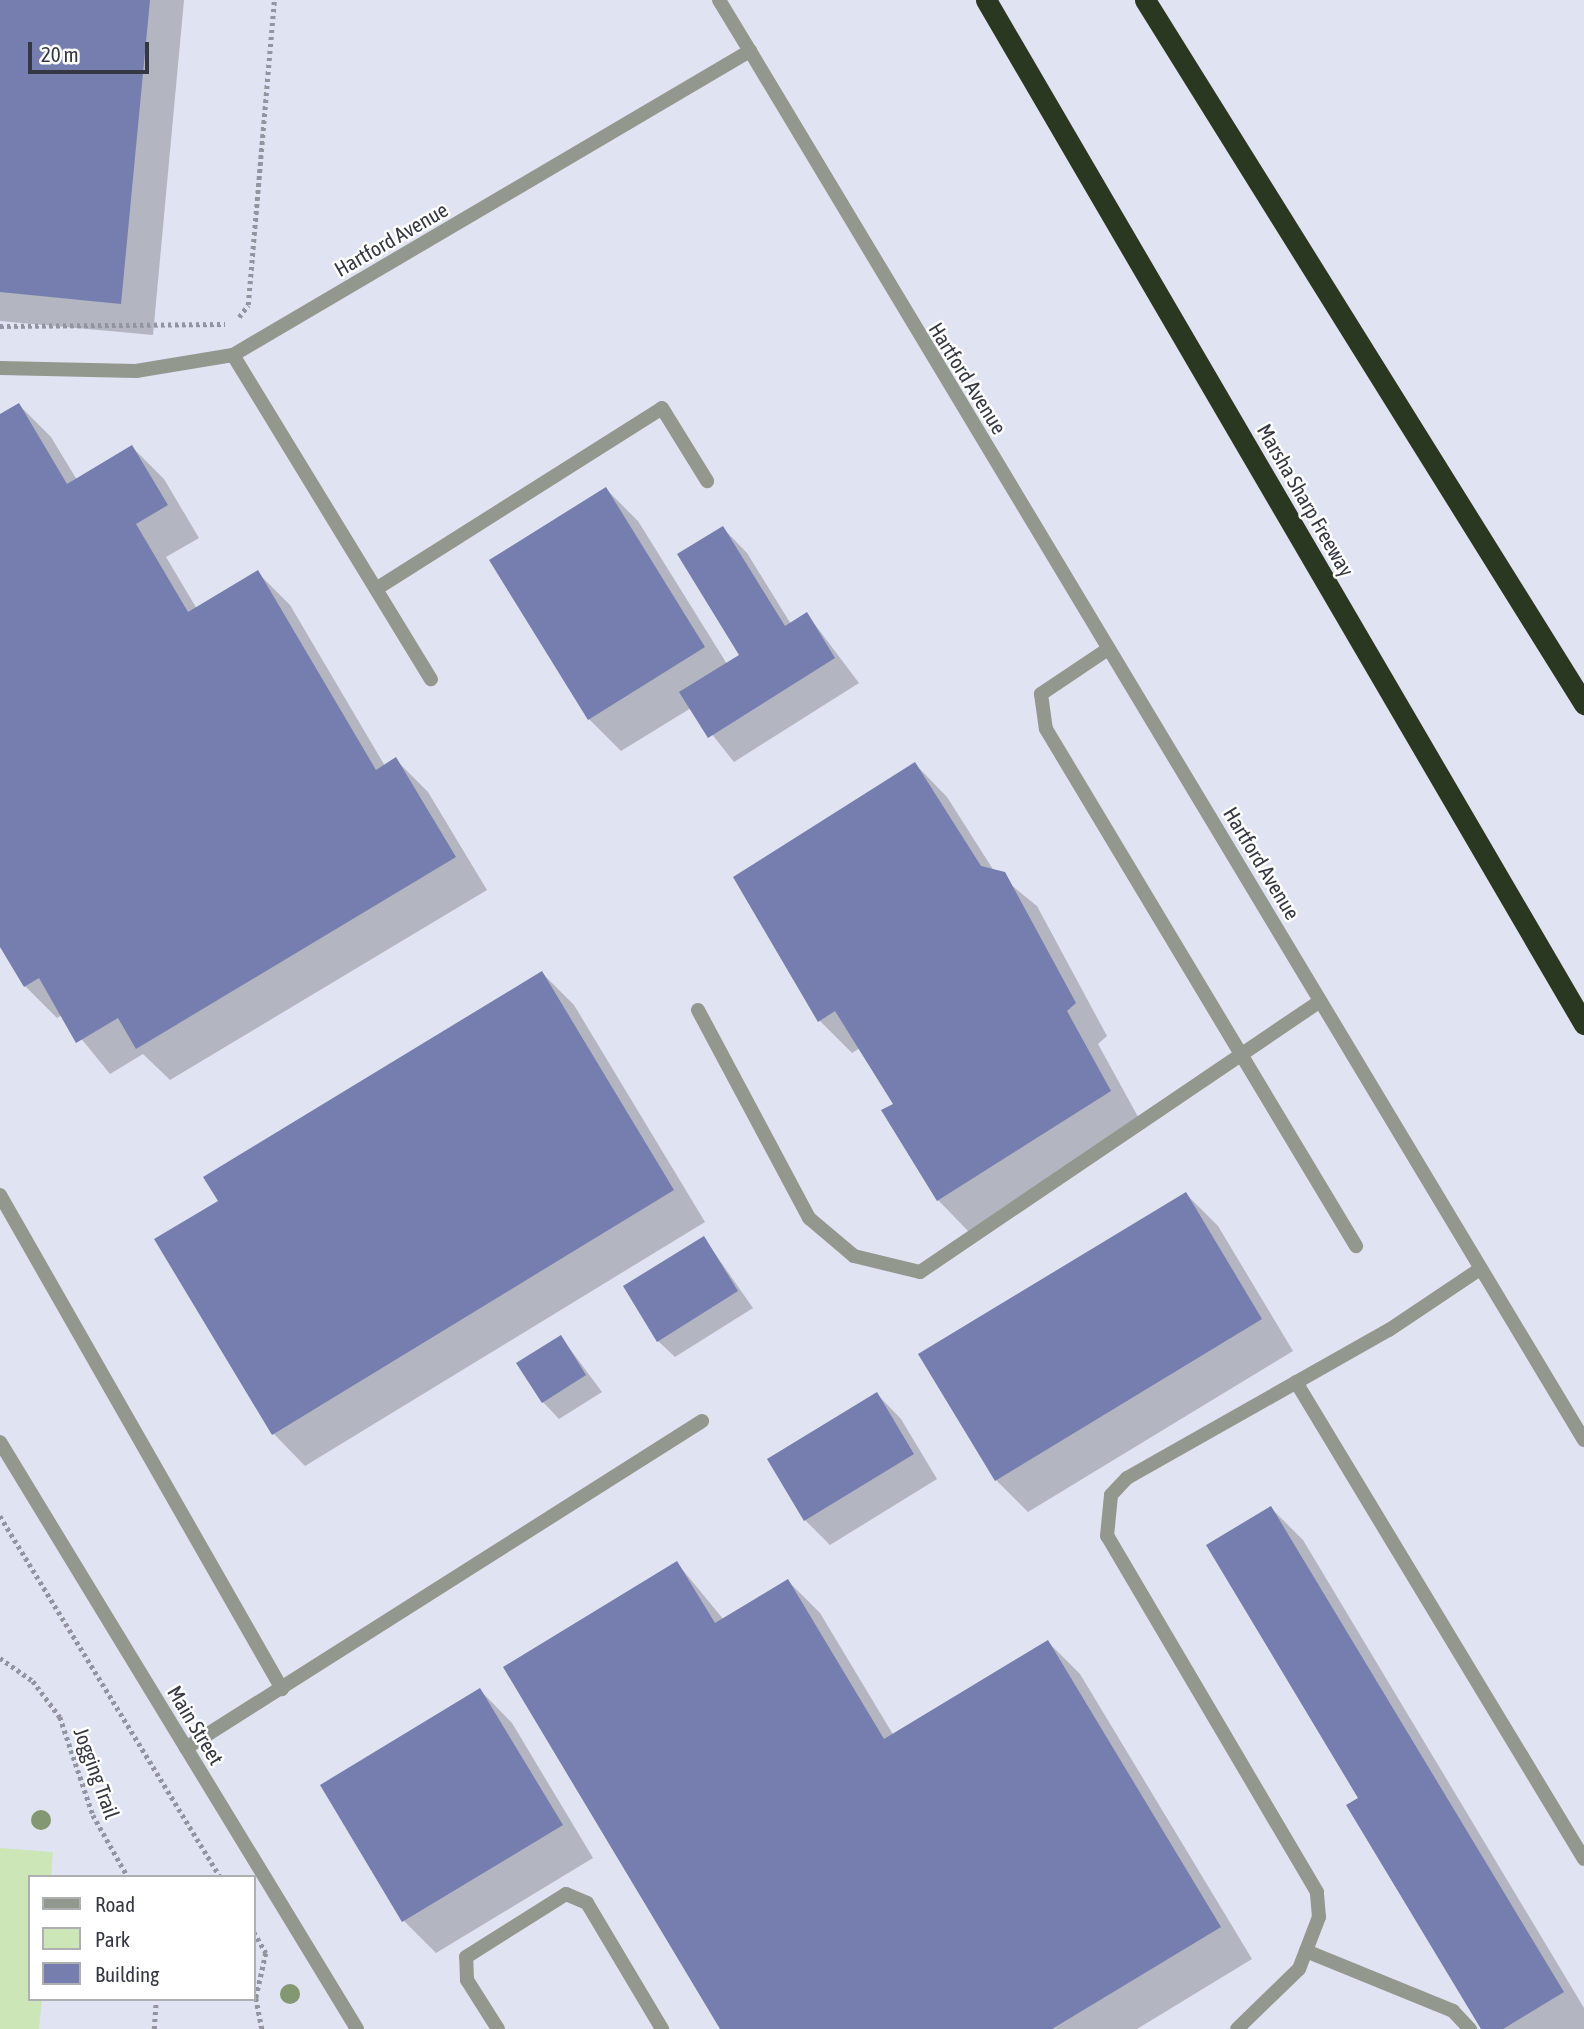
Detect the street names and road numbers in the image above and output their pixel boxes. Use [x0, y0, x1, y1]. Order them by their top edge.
street label: Hartford Avenue [330, 196, 452, 282]
street label: Hartford Avenue [924, 318, 1012, 438]
street label: Marsha Sharp Freeway [1252, 419, 1360, 581]
street label: Hartford Avenue [1219, 802, 1305, 924]
street label: Main Street [163, 1681, 229, 1769]
street label: Jogging Trail [69, 1724, 125, 1822]

